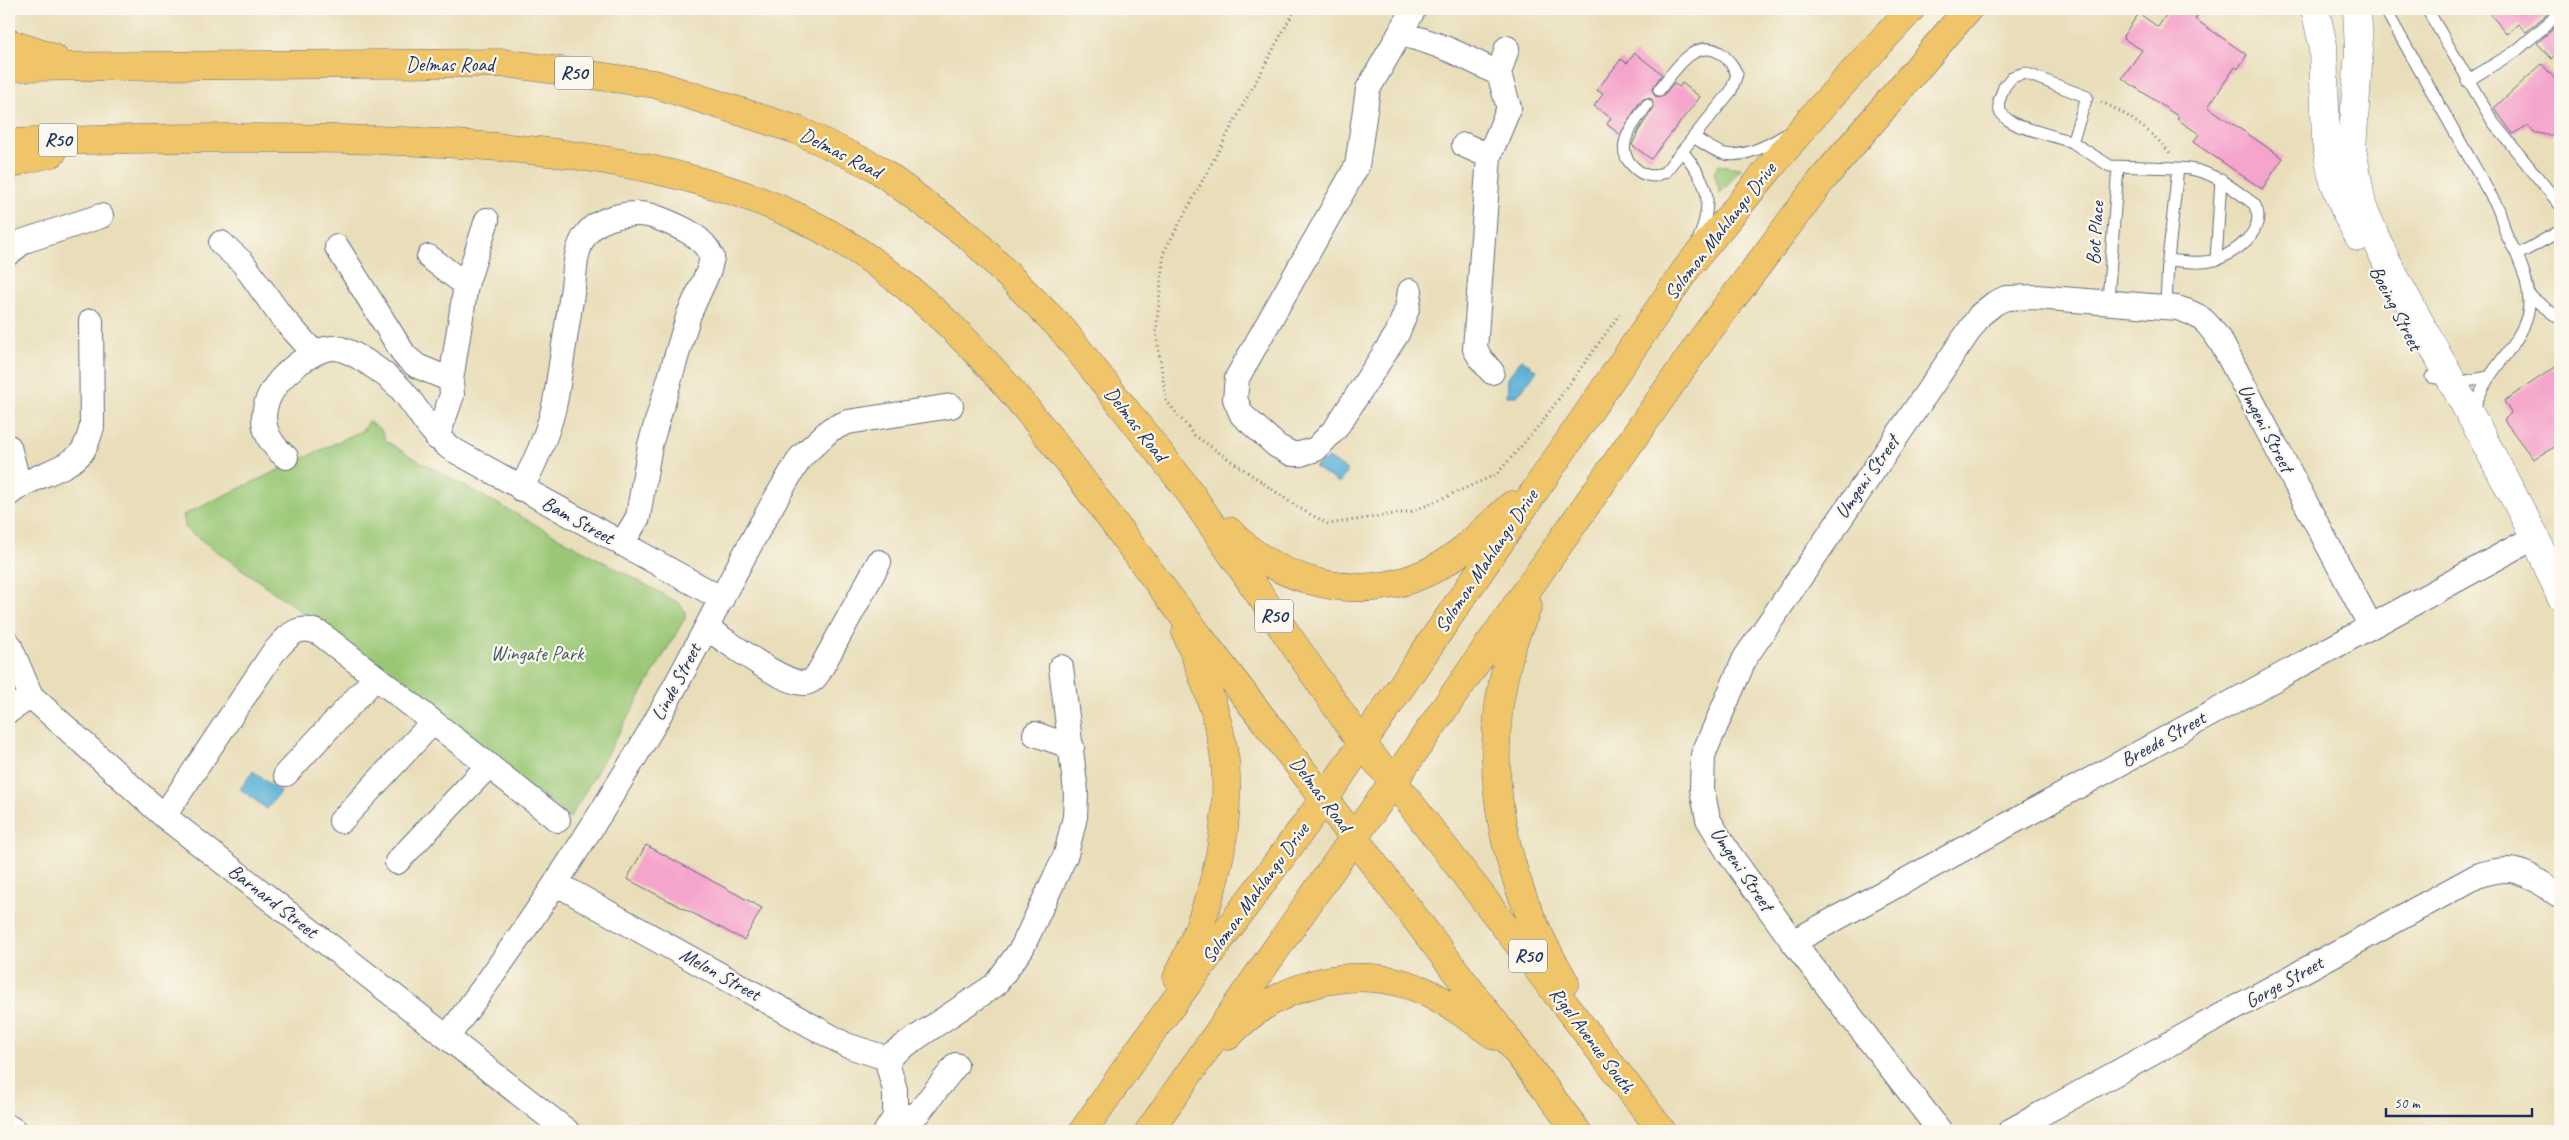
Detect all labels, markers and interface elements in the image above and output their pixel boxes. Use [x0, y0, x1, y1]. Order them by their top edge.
street label: Delmas Road [406, 52, 497, 77]
road number: R50 [555, 56, 593, 90]
street label: Delmas Road [796, 122, 889, 186]
road number: R50 [39, 124, 77, 156]
street label: Solomon Mahlangu Drive [1658, 156, 1782, 305]
street label: Bot Place [2080, 199, 2110, 266]
street label: Boeing Street [2364, 261, 2429, 357]
street label: Umgeni Street [2232, 380, 2301, 479]
street label: Delmas Road [1099, 382, 1175, 469]
street label: Umgeni Street [1829, 428, 1907, 524]
street label: Solomon Mahlangu Drive [1429, 483, 1544, 638]
street label: Bam Street [538, 490, 620, 551]
road number: R50 [1255, 600, 1293, 632]
street label: Linde Street [645, 637, 708, 725]
park label: Wingate Park [491, 641, 585, 666]
street label: Breede Street [2116, 704, 2212, 772]
street label: Delmas Road [1285, 751, 1359, 839]
street label: Solomon Mahlangu Drive [1196, 817, 1315, 968]
street label: Umgeni Street [1705, 822, 1781, 919]
street label: Barnard Street [223, 858, 325, 945]
road number: R50 [1509, 939, 1547, 972]
street label: Melon Street [675, 942, 767, 1008]
street label: Gorge Street [2241, 949, 2330, 1014]
street label: Rigel Avenue South [1544, 982, 1641, 1099]
scale bar [2386, 1085, 2533, 1117]
text: 50 m [2394, 1094, 2421, 1113]

